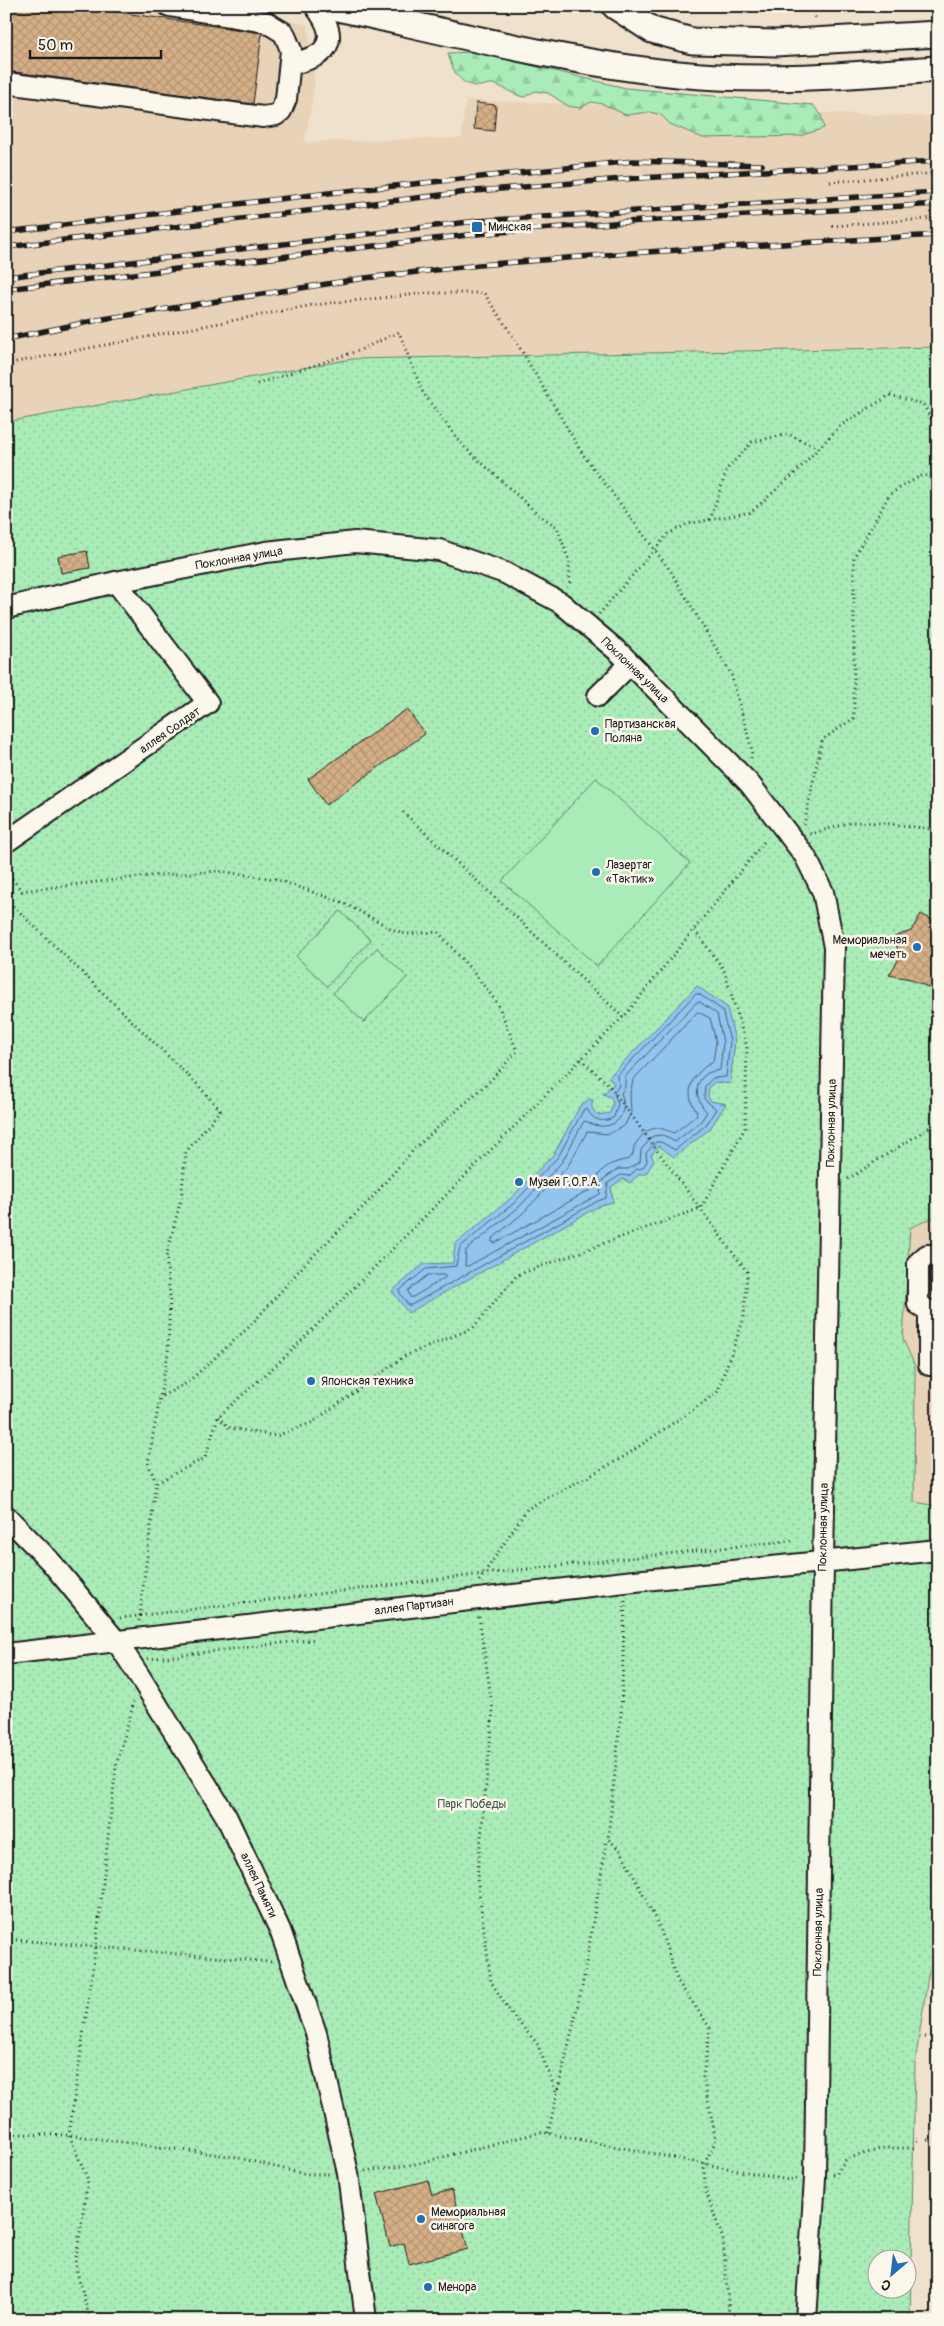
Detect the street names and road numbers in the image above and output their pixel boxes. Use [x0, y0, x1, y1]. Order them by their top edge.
street label: Поклонная улица [194, 543, 284, 574]
street label: Поклонная улица [598, 634, 672, 707]
street label: аллея Солдат [137, 704, 204, 757]
street label: Поклонная улица [823, 1078, 840, 1167]
street label: Поклонная улица [815, 1482, 832, 1571]
street label: аллея Партизан [374, 1594, 454, 1619]
street label: аллея Памяти [237, 1850, 280, 1921]
street label: Поклонная улица [810, 1887, 827, 1976]

